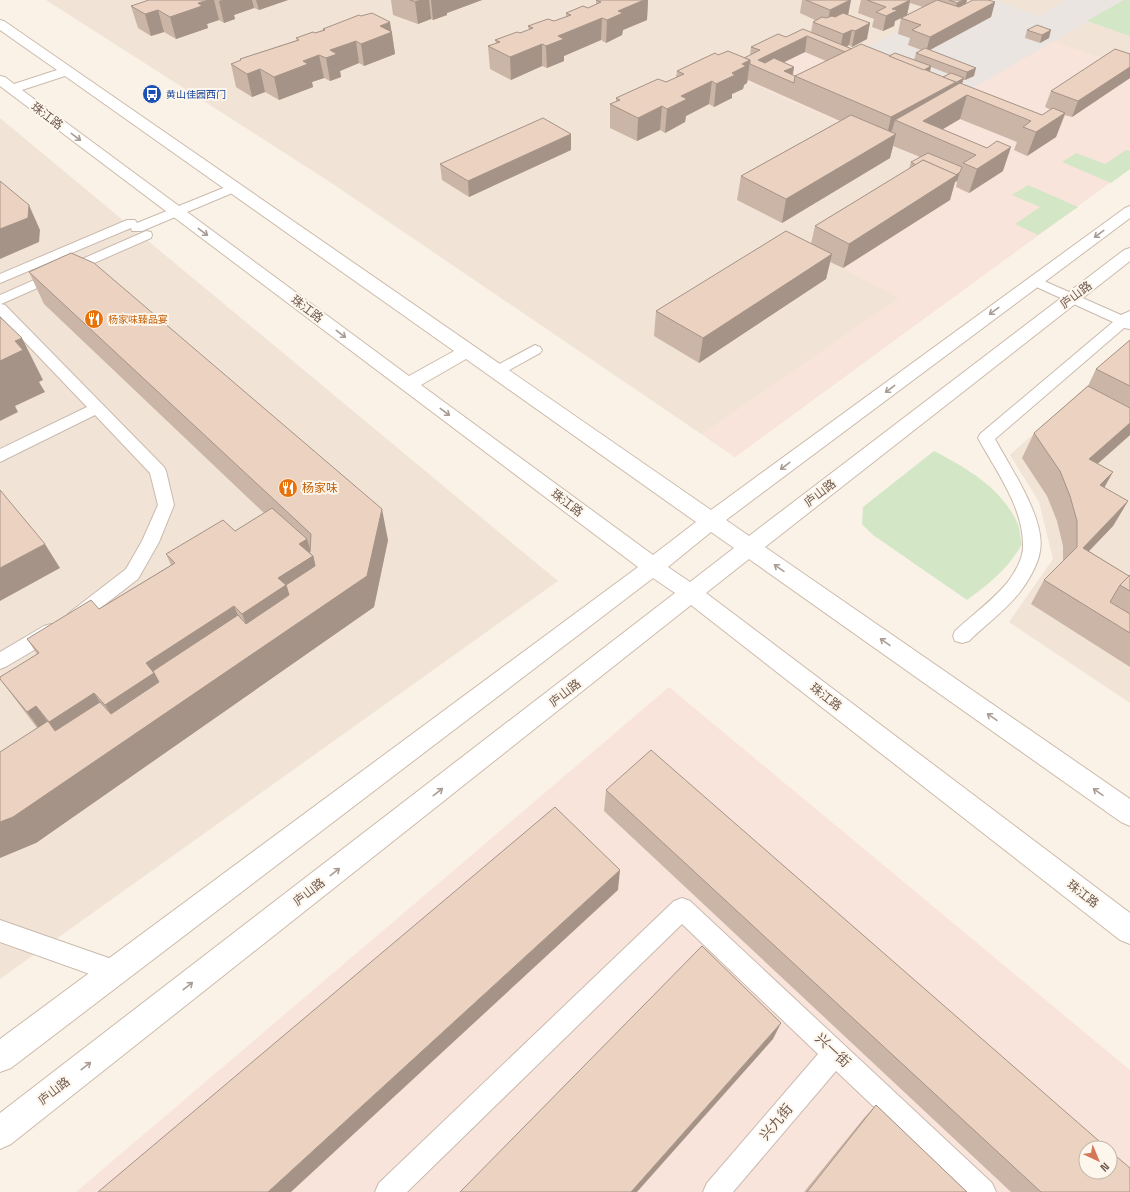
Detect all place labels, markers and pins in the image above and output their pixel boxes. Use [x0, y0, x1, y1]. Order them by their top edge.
bus stop icon: 黄山佳园西门 [141, 83, 163, 105]
place label: 黄山佳园西门 [166, 88, 226, 101]
restaurant icon: 杨家味臻品宴 [83, 308, 105, 330]
place label: 杨家味臻品宴 [108, 313, 168, 326]
restaurant icon: 杨家味 [277, 477, 299, 499]
place label: 杨家味 [302, 480, 338, 496]

